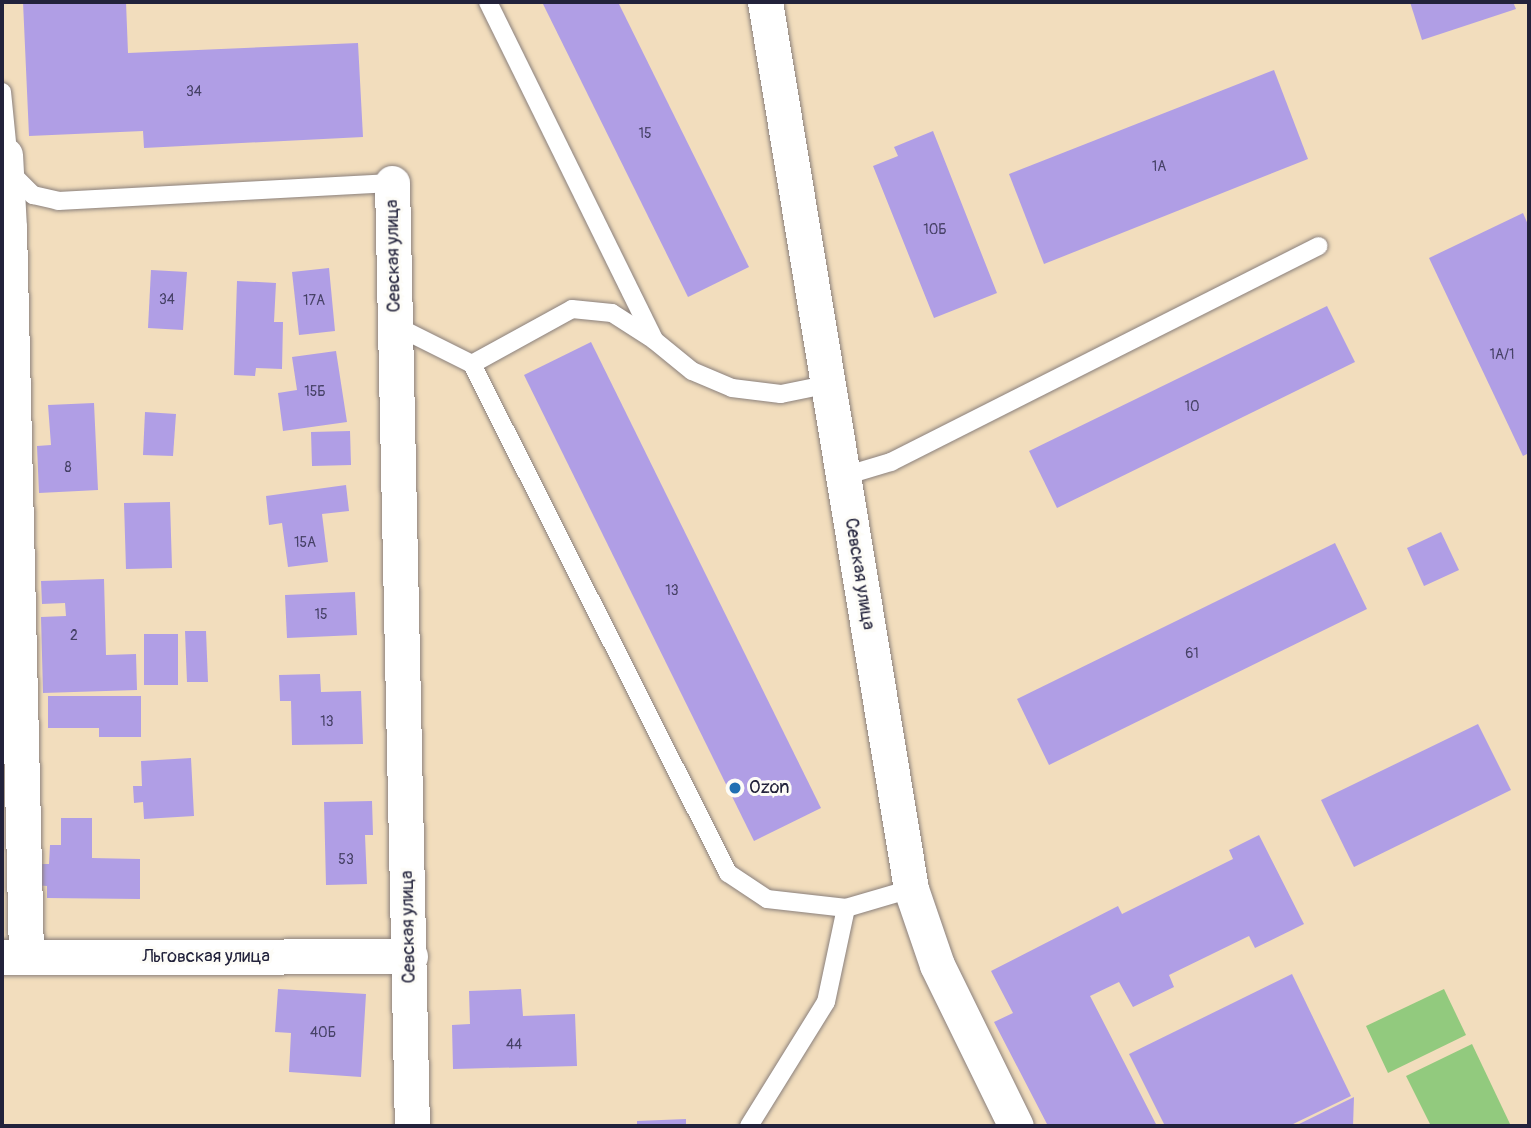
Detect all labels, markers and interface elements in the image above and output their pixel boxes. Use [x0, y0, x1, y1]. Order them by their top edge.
house number: 34 [186, 84, 202, 100]
house number: 15 [638, 126, 652, 142]
house number: 1А [1152, 159, 1166, 175]
street label: Севская улица [382, 199, 406, 313]
house number: 10Б [923, 222, 947, 238]
house number: 34 [159, 292, 175, 308]
house number: 17А [303, 293, 325, 309]
house number: 1А/1 [1489, 347, 1515, 363]
house number: 15Б [304, 384, 326, 400]
house number: 10 [1184, 399, 1200, 415]
house number: 8 [64, 460, 72, 476]
street label: Севская улица [840, 517, 878, 631]
house number: 15А [294, 535, 316, 551]
house number: 13 [665, 583, 679, 599]
house number: 15 [314, 607, 328, 623]
house number: 2 [70, 628, 78, 644]
house number: 61 [1185, 646, 1199, 662]
house number: 13 [320, 714, 334, 730]
place label: Ozon [749, 777, 789, 799]
marker: Ozon [727, 780, 743, 796]
house number: 53 [338, 852, 354, 868]
street label: Севская улица [397, 870, 421, 984]
street label: Льговская улица [142, 946, 270, 968]
house number: 40Б [310, 1025, 336, 1041]
house number: 44 [506, 1037, 522, 1053]

